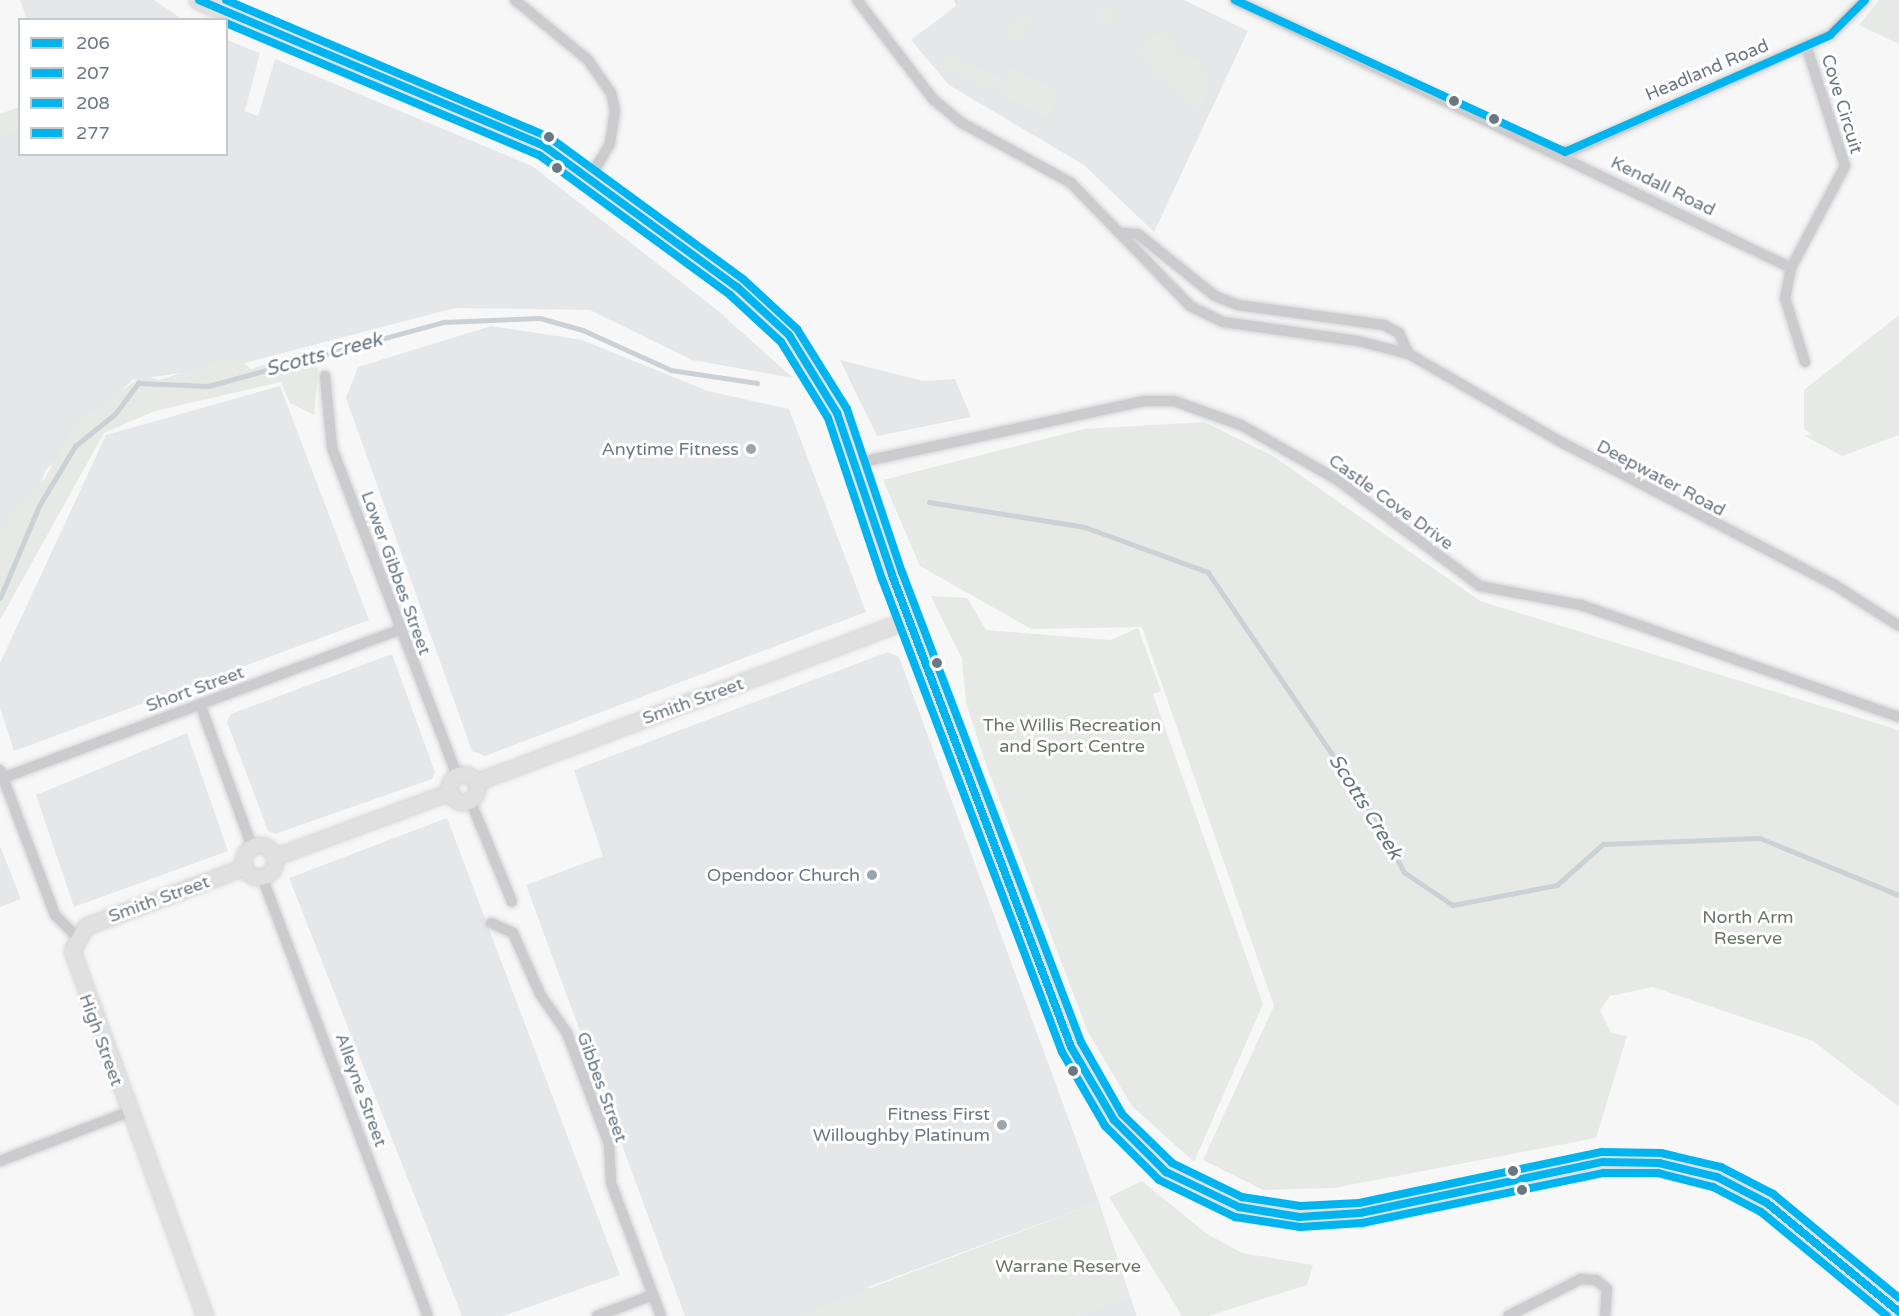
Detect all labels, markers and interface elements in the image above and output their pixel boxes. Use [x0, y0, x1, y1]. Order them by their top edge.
legend [18, 18, 228, 156]
text: 206 [76, 32, 110, 54]
street label: Headland Road [1642, 34, 1772, 106]
street label: Cove Circuit [1817, 52, 1867, 156]
text: 207 [76, 62, 110, 84]
text: 208 [76, 92, 110, 114]
unlabelled marker [1448, 95, 1460, 107]
unlabelled marker [1488, 113, 1500, 125]
text: 277 [76, 122, 110, 144]
unlabelled marker [543, 131, 555, 143]
street label: Kendall Road [1607, 151, 1719, 221]
unlabelled marker [551, 162, 563, 174]
water label: Scotts Creek [263, 328, 385, 382]
street label: Deepwater Road [1593, 435, 1729, 521]
place label: Anytime Fitness [602, 438, 739, 460]
marker: Anytime Fitness [744, 442, 758, 456]
street label: Castle Cove Drive [1324, 449, 1458, 555]
street label: Lower Gibbes Street [356, 488, 436, 658]
unlabelled marker [931, 657, 943, 669]
street label: Short Street [143, 661, 247, 717]
street label: Smith Street [640, 673, 746, 729]
park label: The Willis Recreation and Sport Centre [983, 715, 1161, 758]
water label: Scotts Creek [1323, 750, 1407, 864]
place label: Opendoor Church [707, 864, 860, 886]
marker: Opendoor Church [865, 868, 879, 882]
street label: Smith Street [106, 871, 212, 927]
park label: North Arm Reserve [1702, 907, 1794, 950]
street label: High Street [74, 991, 128, 1089]
street label: Gibbes Street [572, 1029, 632, 1145]
street label: Alleyne Street [330, 1030, 392, 1150]
unlabelled marker [1067, 1065, 1079, 1077]
place label: Fitness First Willoughby Platinum [813, 1104, 990, 1146]
marker: Fitness First Willoughby Platinum [995, 1118, 1009, 1132]
unlabelled marker [1507, 1165, 1519, 1177]
unlabelled marker [1516, 1184, 1528, 1196]
park label: Warrane Reserve [995, 1255, 1141, 1277]

